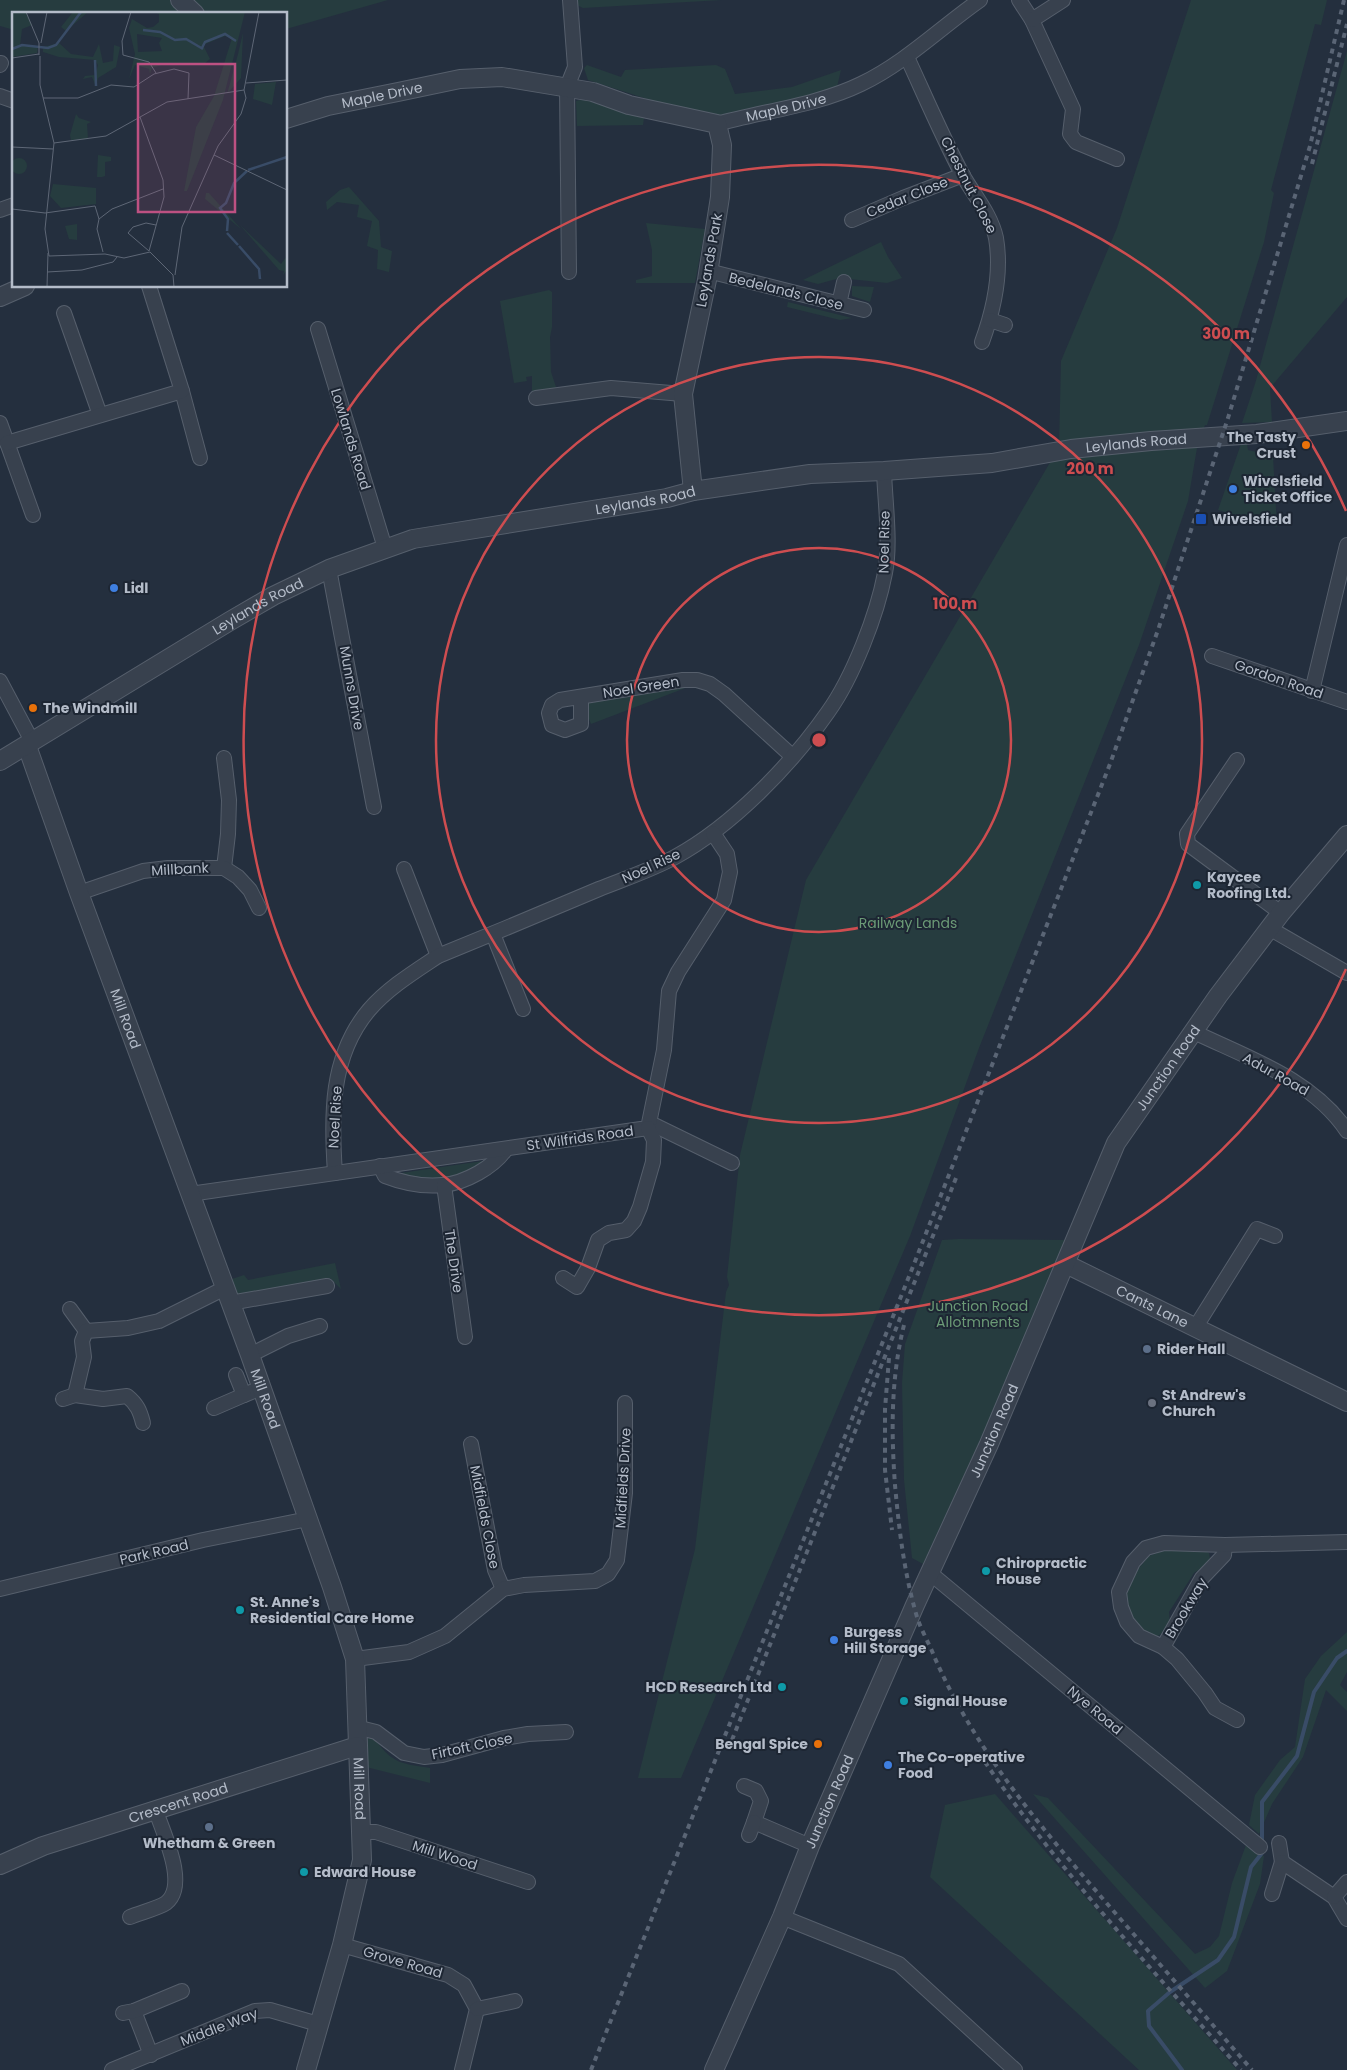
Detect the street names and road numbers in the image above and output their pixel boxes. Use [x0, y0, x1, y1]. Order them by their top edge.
street label: Maple Drive [340, 77, 424, 113]
street label: Maple Drive [744, 88, 829, 127]
street label: Chestnut Close [936, 133, 1002, 237]
street label: Cedar Close [863, 171, 951, 222]
street label: Leylands Park [691, 211, 727, 309]
street label: Bedelands Close [727, 267, 845, 315]
street label: Lowlands Road [326, 386, 376, 492]
street label: Leylands Road [1085, 429, 1188, 457]
street label: Leylands Road [594, 481, 698, 519]
street label: Noel Rise [873, 510, 895, 573]
street label: Leylands Road [209, 573, 307, 639]
street label: Munns Drive [335, 644, 369, 732]
street label: Gordon Road [1232, 654, 1326, 704]
street label: Noel Green [601, 671, 681, 703]
street label: Noel Rise [618, 844, 684, 888]
street label: Millbank [151, 857, 210, 880]
street label: Mill Road [105, 986, 146, 1052]
street label: Junction Road [1131, 1021, 1205, 1115]
street label: Adur Road [1239, 1048, 1313, 1100]
street label: Noel Rise [323, 1085, 347, 1149]
street label: St Wilfrids Road [525, 1121, 635, 1155]
street label: The Drive [440, 1228, 468, 1294]
street label: Cants Lane [1112, 1280, 1192, 1333]
street label: Mill Road [246, 1366, 285, 1432]
street label: Junction Road [965, 1381, 1023, 1481]
street label: Midfields Drive [610, 1427, 636, 1529]
street label: Midfields Close [465, 1464, 505, 1571]
street label: Park Road [118, 1534, 190, 1570]
street label: Brookway [1160, 1574, 1212, 1642]
street label: Nye Road [1063, 1681, 1127, 1739]
street label: Firtoft Close [430, 1728, 515, 1764]
street label: Junction Road [800, 1752, 859, 1852]
street label: Mill Road [348, 1757, 371, 1820]
street label: Crescent Road [126, 1778, 231, 1828]
street label: Mill Wood [410, 1835, 480, 1875]
street label: Grove Road [361, 1941, 445, 1983]
street label: Middle Way [177, 2003, 261, 2051]

